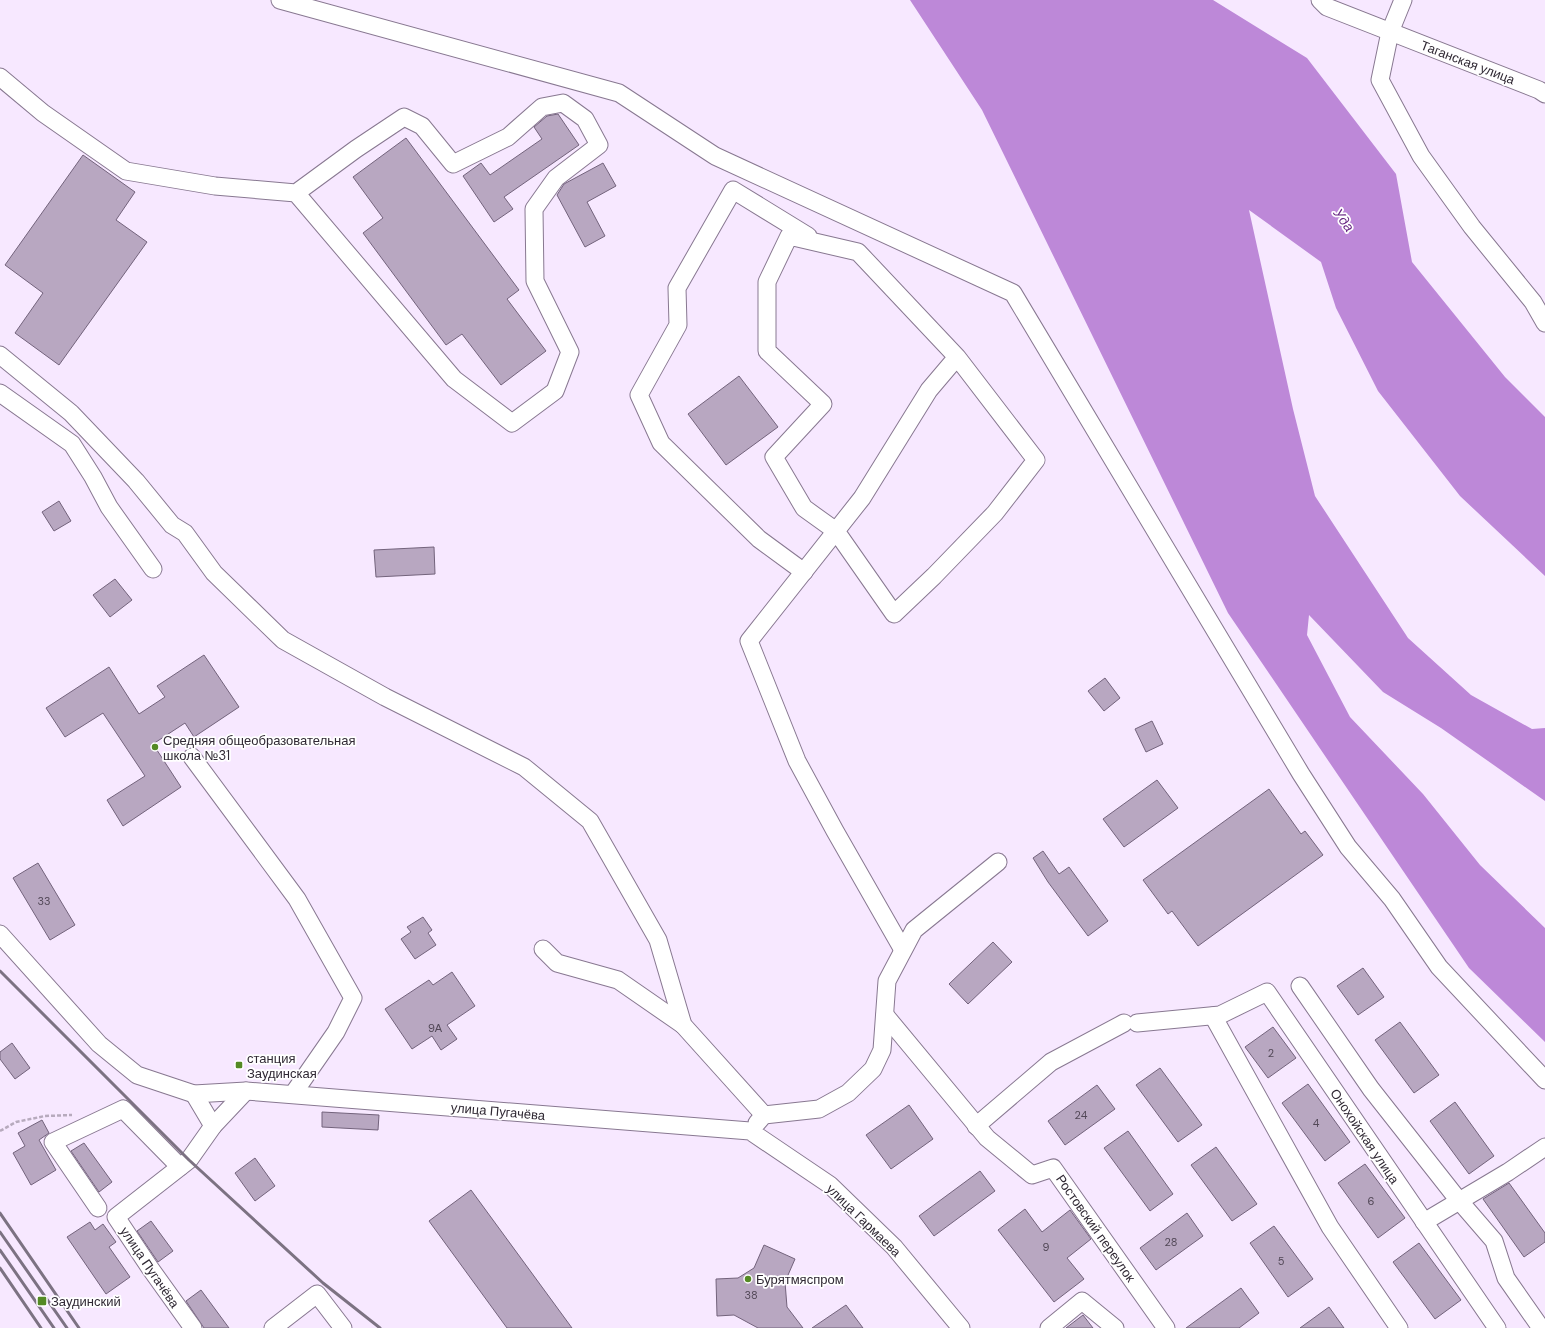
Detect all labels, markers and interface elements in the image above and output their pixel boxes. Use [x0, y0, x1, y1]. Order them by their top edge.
street label: Таганская улица [1418, 37, 1518, 88]
water label: Уда [1329, 204, 1359, 235]
place label: Средняя общеобразовательная школа №31 [163, 732, 355, 764]
marker: Средняя общеобразовательная школа №31 [150, 742, 160, 752]
house number: 33 [37, 894, 51, 908]
house number: 9А [428, 1021, 443, 1035]
house number: 2 [1268, 1046, 1274, 1060]
place label: станция Заудинская [247, 1050, 317, 1082]
marker: станция Заудинская [234, 1060, 244, 1070]
street label: Онохойская улица [1326, 1085, 1403, 1188]
street label: улица Пугачёва [450, 1099, 546, 1124]
house number: 24 [1075, 1108, 1088, 1122]
house number: 4 [1313, 1116, 1320, 1130]
street label: Ростовский переулок [1052, 1171, 1139, 1286]
street label: улица Гармаева [823, 1180, 905, 1261]
house number: 6 [1368, 1194, 1375, 1208]
street label: улица Пугачёва [116, 1223, 183, 1312]
house number: 28 [1165, 1235, 1177, 1249]
house number: 9 [1043, 1240, 1050, 1254]
house number: 5 [1278, 1254, 1285, 1268]
place label: Бурятмяспром [756, 1271, 844, 1288]
marker: Бурятмяспром [743, 1274, 753, 1284]
house number: 38 [744, 1288, 758, 1302]
place label: Заудинский [51, 1293, 121, 1310]
marker: Заудинский [36, 1295, 48, 1307]

